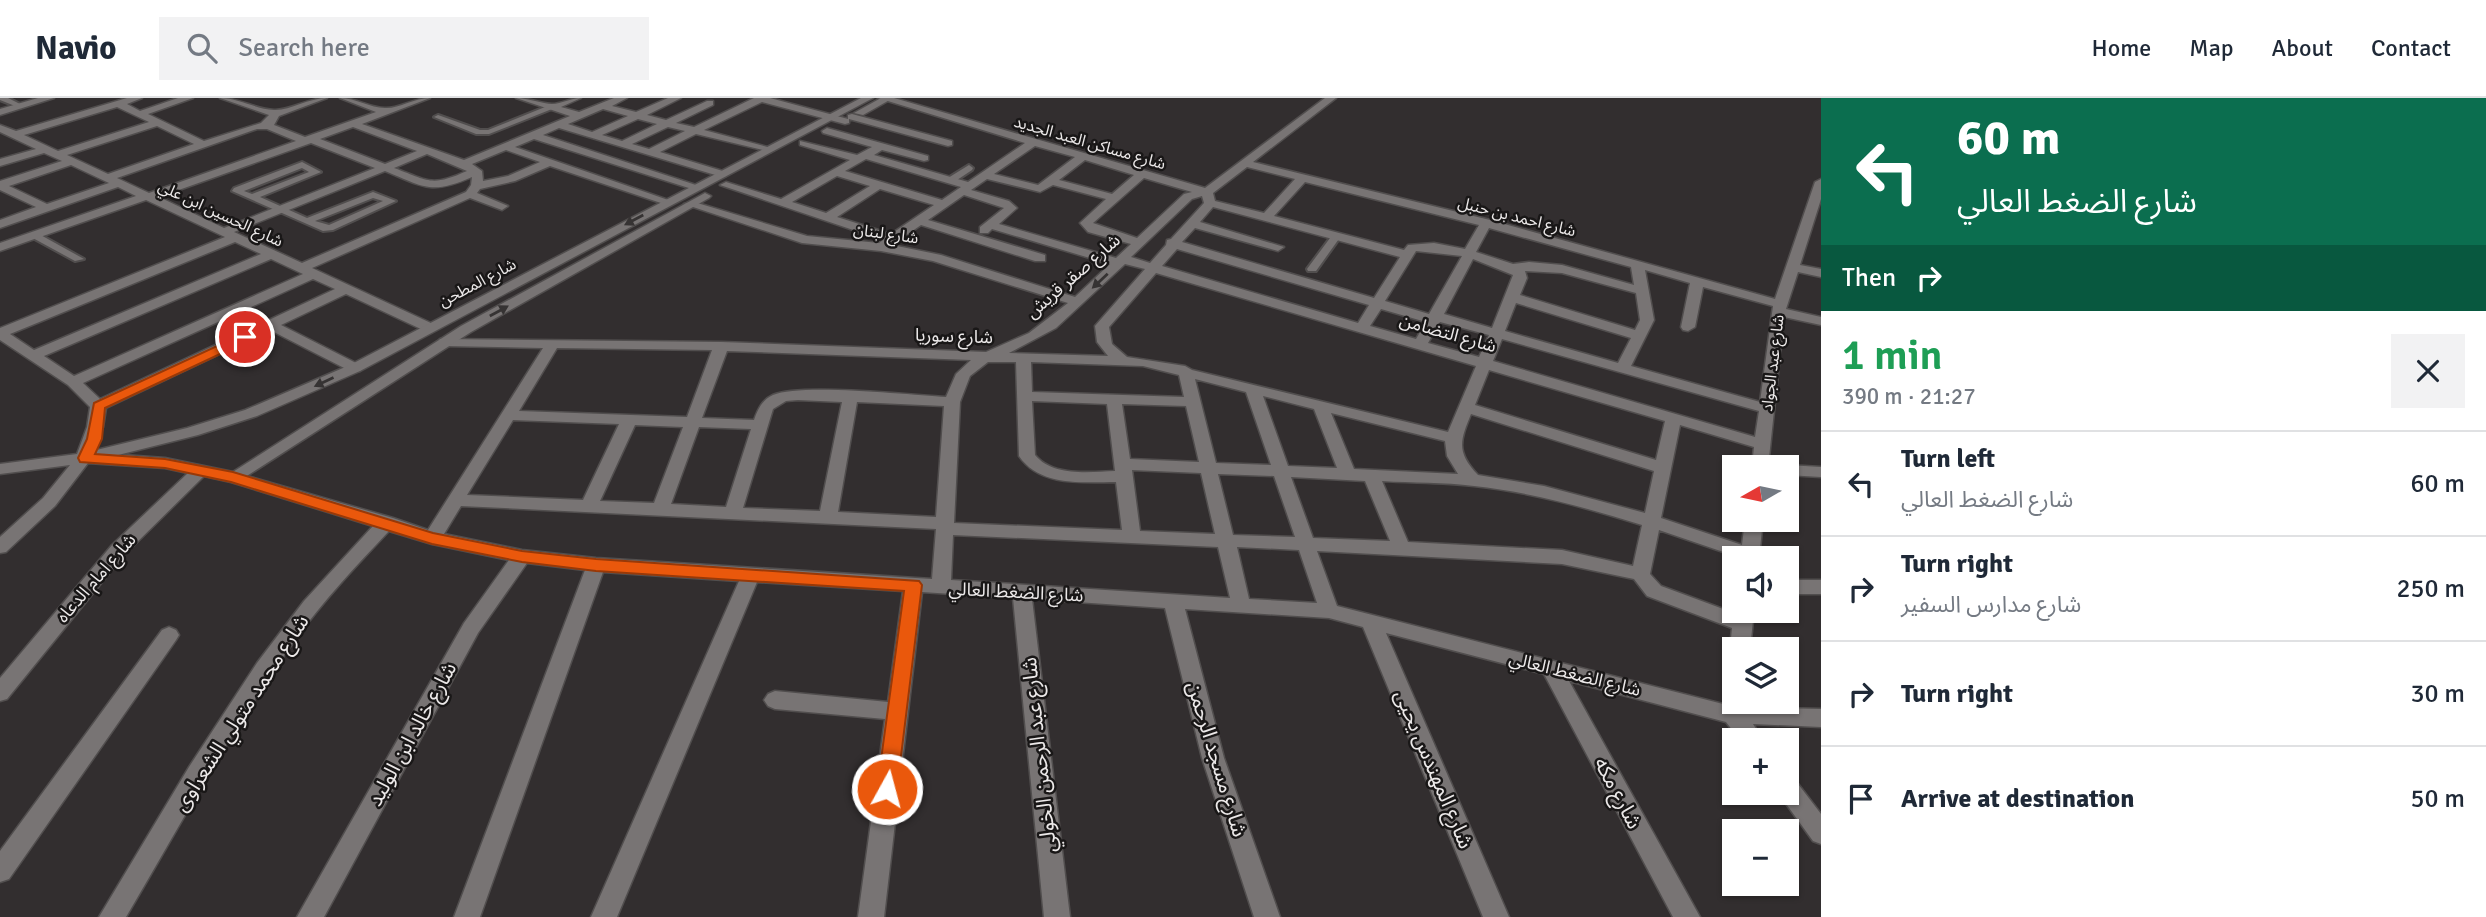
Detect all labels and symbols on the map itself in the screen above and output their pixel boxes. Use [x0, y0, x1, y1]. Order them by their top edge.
street label: شارع مساكن العبد الجديد [1011, 112, 1168, 176]
street label: شارع الحسين ابن علي [154, 176, 286, 253]
street label: شارع احمد بن حنبل [1455, 193, 1578, 243]
one-way arrow [624, 214, 643, 226]
street label: شارع لبنان [852, 220, 920, 250]
street label: شارع صقر قريش [1021, 229, 1127, 325]
street label: شارع المطحن [435, 254, 521, 313]
one-way arrow [1091, 273, 1108, 290]
one-way arrow [489, 305, 508, 317]
pin [215, 307, 275, 367]
street label: شارع التضامن [1396, 309, 1499, 360]
street label: شارع عبد الجواد [1757, 314, 1791, 413]
street label: شارع سوريا [914, 324, 994, 351]
one-way arrow [314, 377, 334, 388]
north arrow [1722, 455, 1799, 532]
street label: شارع امام الدعاه [51, 529, 143, 629]
street label: شارع الضغط العالي [948, 577, 1084, 610]
street label: شارع محمد متولي الشعراوى [168, 610, 317, 818]
street label: شارع الضغط العالي [1506, 647, 1643, 704]
street label: شارع عبد الرحمن الخولي [1016, 656, 1065, 854]
street label: شارع خالد ابن الوليد [362, 657, 464, 812]
street label: شارع مسجد الرحمن [1179, 678, 1253, 841]
street label: شارع المهندس يحيى [1387, 686, 1479, 853]
position arrow [850, 752, 924, 826]
street label: شارع مكه [1587, 753, 1648, 834]

